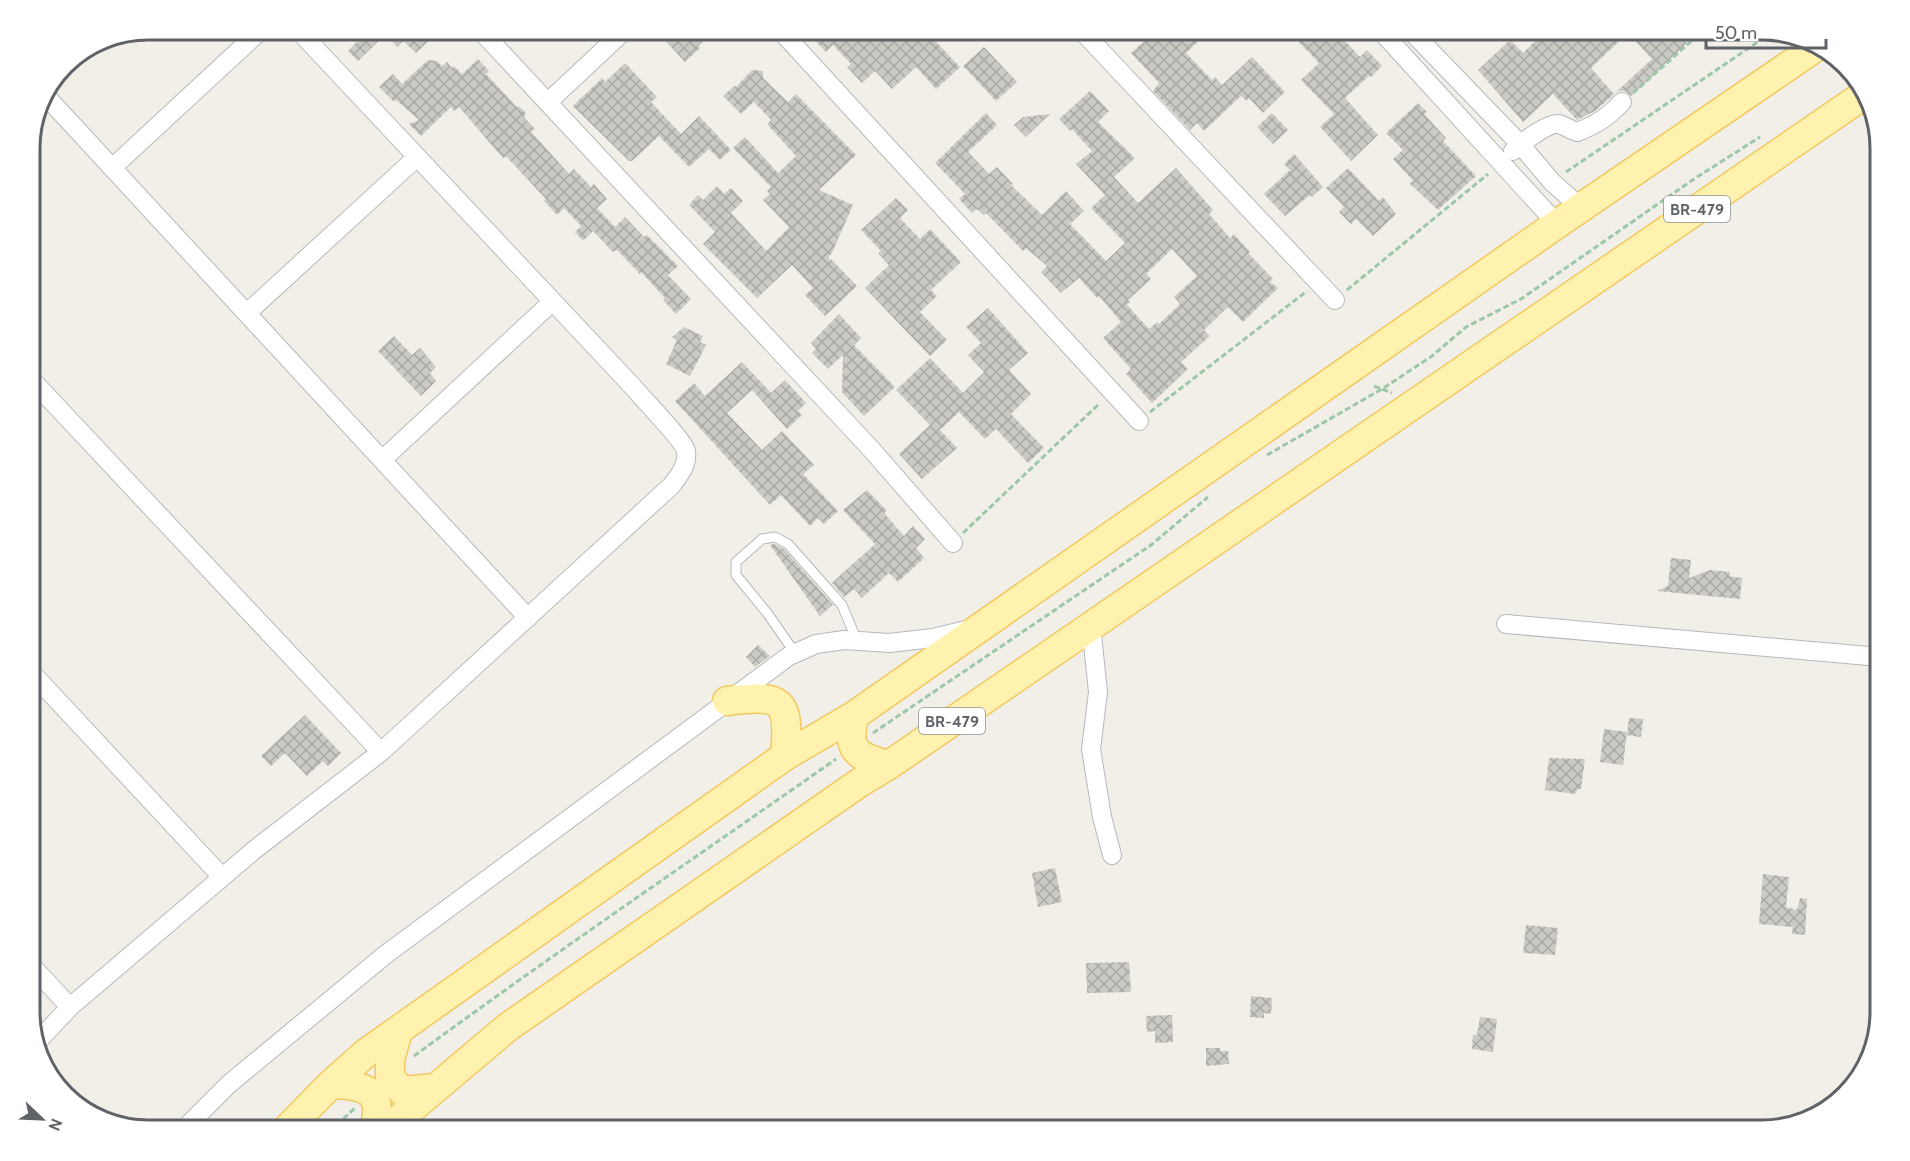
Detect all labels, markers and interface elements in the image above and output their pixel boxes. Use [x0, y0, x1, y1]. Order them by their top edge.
scale bar [1706, 12, 1826, 50]
text: 50 m [1715, 22, 1757, 44]
road number: BR-479 [1664, 196, 1730, 222]
road number: BR-479 [919, 708, 985, 734]
north arrow [12, 1089, 72, 1149]
text: N [44, 1116, 66, 1134]

